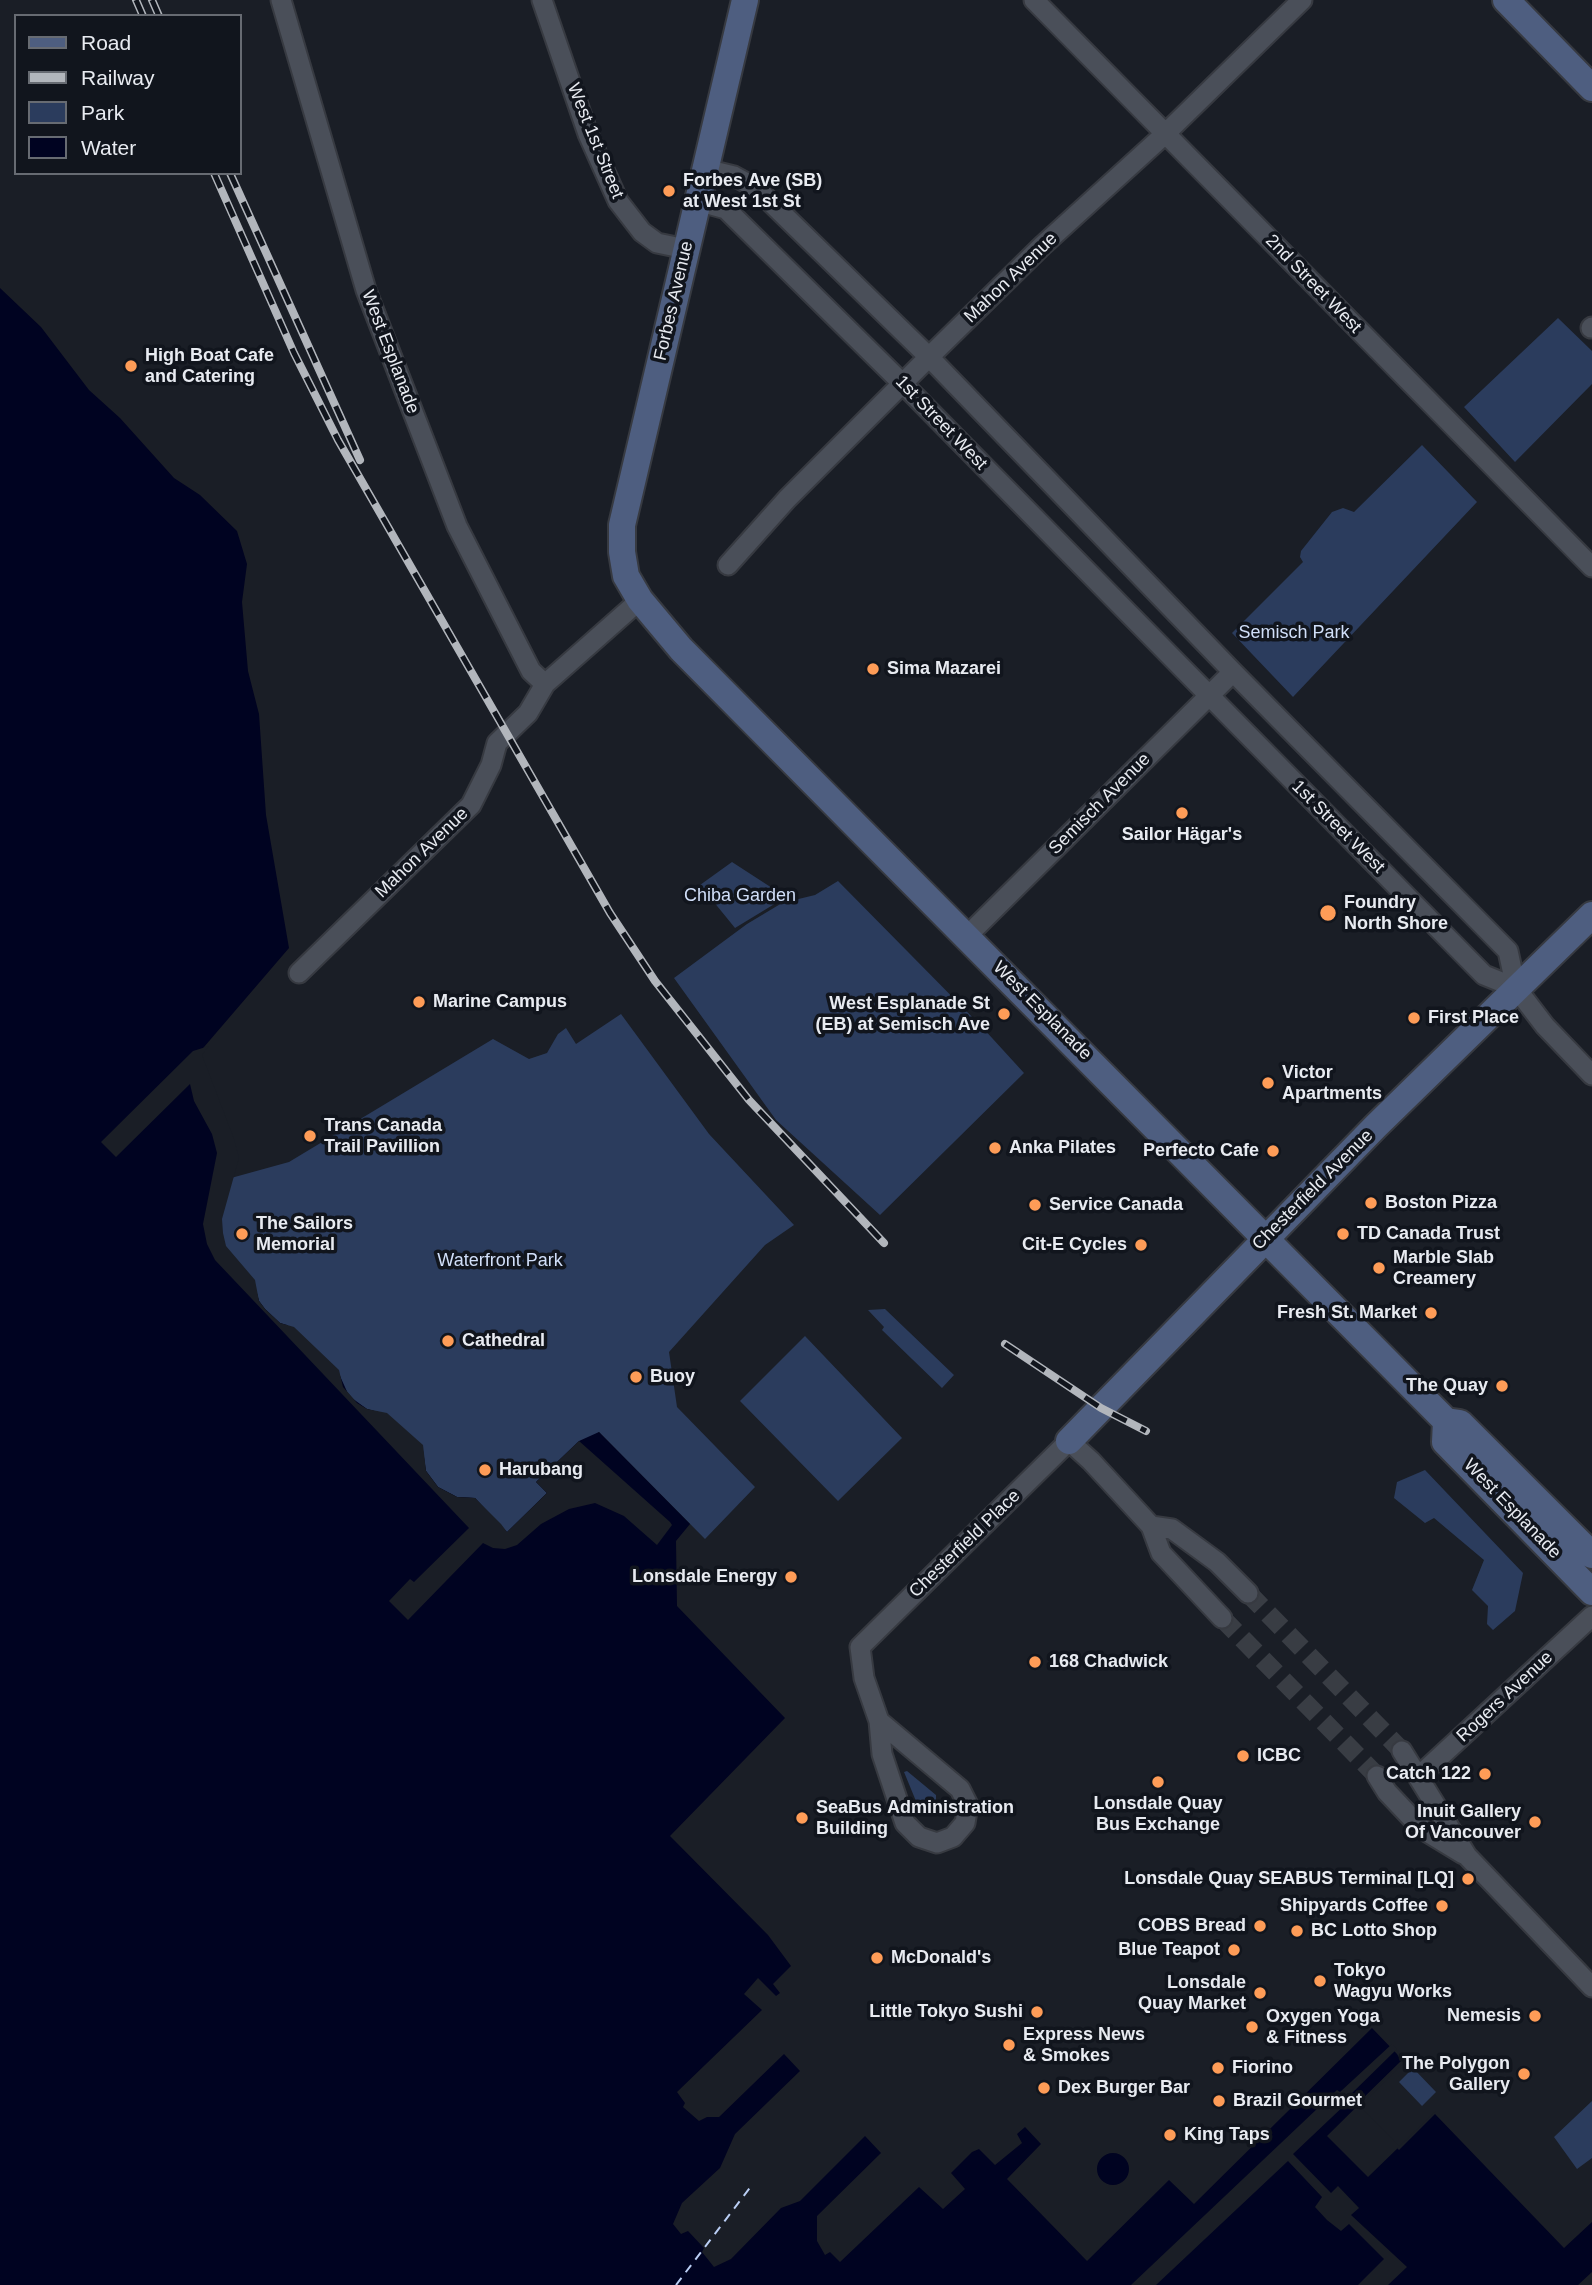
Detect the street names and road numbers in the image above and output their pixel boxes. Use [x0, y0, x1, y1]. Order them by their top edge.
street label: West 1st Street [562, 80, 628, 202]
street label: Mahon Avenue [960, 228, 1062, 328]
street label: 2nd Street West [1261, 230, 1365, 338]
street label: Forbes Avenue [650, 239, 698, 363]
street label: West Esplanade [356, 287, 424, 417]
street label: 1st Street West [891, 371, 991, 475]
street label: Semisch Avenue [1045, 749, 1155, 859]
street label: 1st Street West [1287, 776, 1389, 878]
street label: Mahon Avenue [371, 803, 473, 903]
street label: West Esplanade [988, 957, 1096, 1065]
street label: Chesterfield Avenue [1248, 1125, 1378, 1255]
street label: West Esplanade [1459, 1454, 1565, 1564]
street label: Chesterfield Place [905, 1485, 1025, 1603]
street label: Rogers Avenue [1452, 1647, 1558, 1747]

